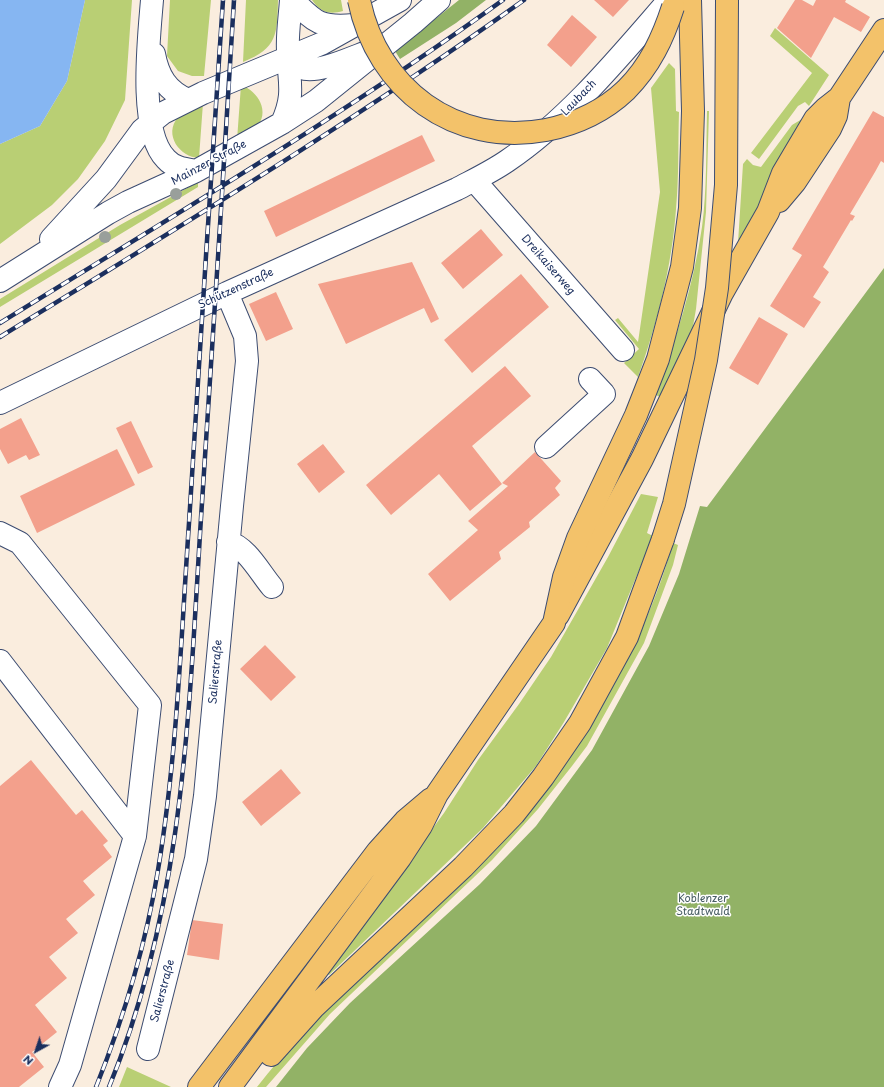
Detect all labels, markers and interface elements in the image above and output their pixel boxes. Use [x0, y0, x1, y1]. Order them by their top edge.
street label: Laubach [559, 77, 599, 119]
street label: Mainzer Straße [169, 138, 249, 188]
street label: Dreikaiserweg [518, 232, 578, 298]
street label: Schützenstraße [196, 266, 276, 312]
street label: Salierstraße [207, 639, 225, 705]
park label: Koblenzer Stadtwald [676, 892, 730, 918]
street label: Salierstraße [148, 958, 178, 1024]
north arrow [16, 1031, 56, 1071]
text: N [19, 1051, 37, 1070]

